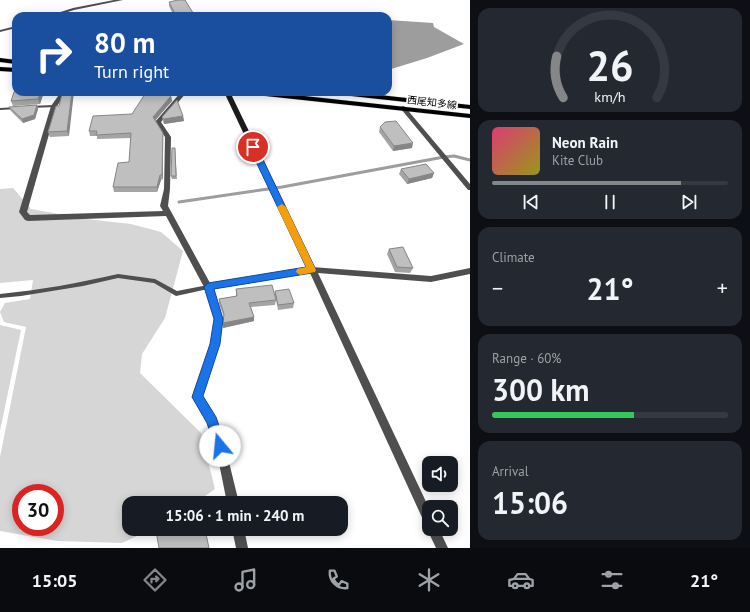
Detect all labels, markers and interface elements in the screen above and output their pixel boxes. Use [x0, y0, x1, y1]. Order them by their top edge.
text: 80 m [94, 24, 155, 61]
icon: right [28, 28, 80, 80]
text: 26 [586, 39, 634, 92]
text: Turn right [94, 60, 169, 83]
text: km/h [594, 87, 626, 106]
street label: 西尾知多線 [406, 93, 458, 112]
pin [236, 130, 270, 164]
text: Neon Rain [552, 133, 618, 152]
icon: arrive [242, 136, 264, 158]
text: Kite Club [552, 152, 603, 169]
icon: previous [520, 191, 542, 213]
icon: pause [599, 191, 621, 213]
icon: next [678, 191, 700, 213]
text: Climate [492, 249, 535, 266]
text: 21° [586, 269, 634, 308]
text: − [492, 274, 503, 302]
text: + [717, 274, 728, 302]
text: Range · 60% [492, 350, 561, 367]
text: 300 km [492, 370, 590, 409]
position arrow [199, 425, 241, 467]
map controls [422, 456, 458, 536]
button: sound [422, 456, 458, 492]
text: Arrival [492, 463, 528, 480]
text: 15:06 [492, 483, 568, 522]
speed limit sign: 30 [12, 484, 64, 536]
button: search [422, 500, 458, 536]
text: 15:06 · 1 min · 240 m [166, 506, 304, 525]
icon: directions [141, 566, 169, 594]
icon: music [232, 566, 260, 594]
icon: phone [324, 566, 352, 594]
icon: climate [415, 566, 443, 594]
icon: car [507, 566, 535, 594]
icon: filters [598, 566, 626, 594]
text: 15:05 [32, 569, 77, 592]
text: 21° [690, 569, 718, 592]

